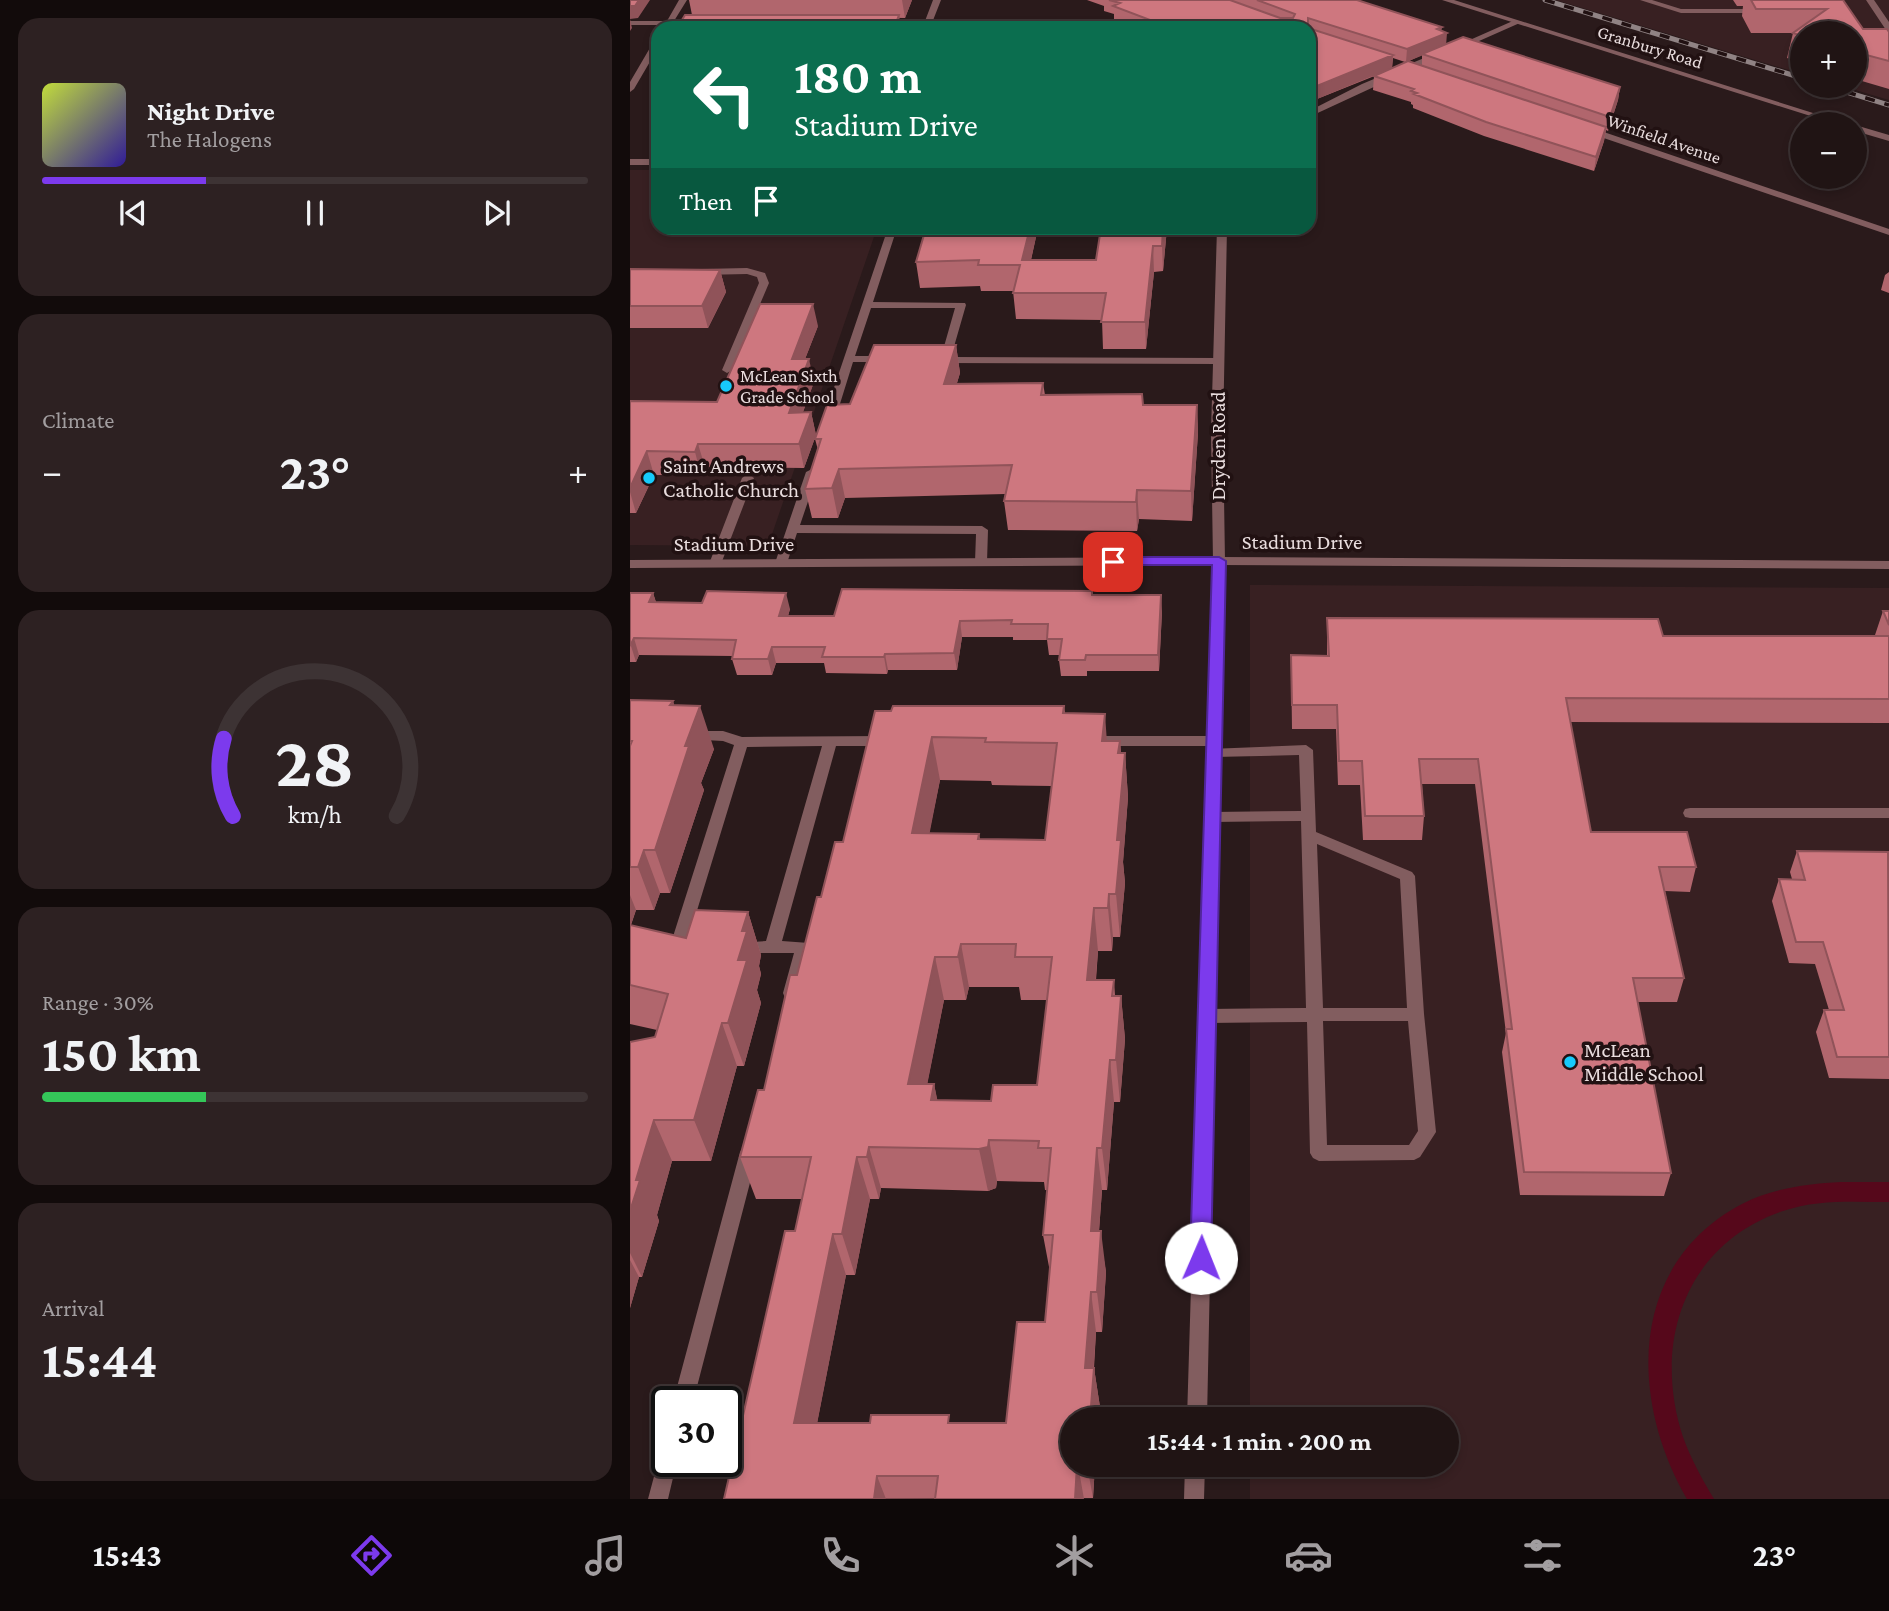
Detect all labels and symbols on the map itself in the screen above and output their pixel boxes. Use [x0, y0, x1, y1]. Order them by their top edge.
street label: Granbury Road [1595, 22, 1705, 73]
street label: Winfield Avenue [1605, 110, 1723, 168]
place label: McLean Sixth Grade School [740, 366, 838, 407]
marker: McLean Sixth Grade School [718, 378, 734, 394]
street label: Dryden Road [1206, 391, 1230, 501]
place label: Saint Andrews Catholic Church [663, 454, 799, 502]
marker: Saint Andrews Catholic Church [641, 470, 657, 486]
street label: Stadium Drive [1242, 530, 1362, 554]
street label: Stadium Drive [674, 532, 794, 556]
pin [1083, 532, 1143, 592]
place label: McLean Middle School [1584, 1038, 1704, 1086]
marker: McLean Middle School [1562, 1054, 1578, 1070]
position arrow [1164, 1221, 1238, 1295]
speed limit sign: 30 [651, 1386, 742, 1477]

